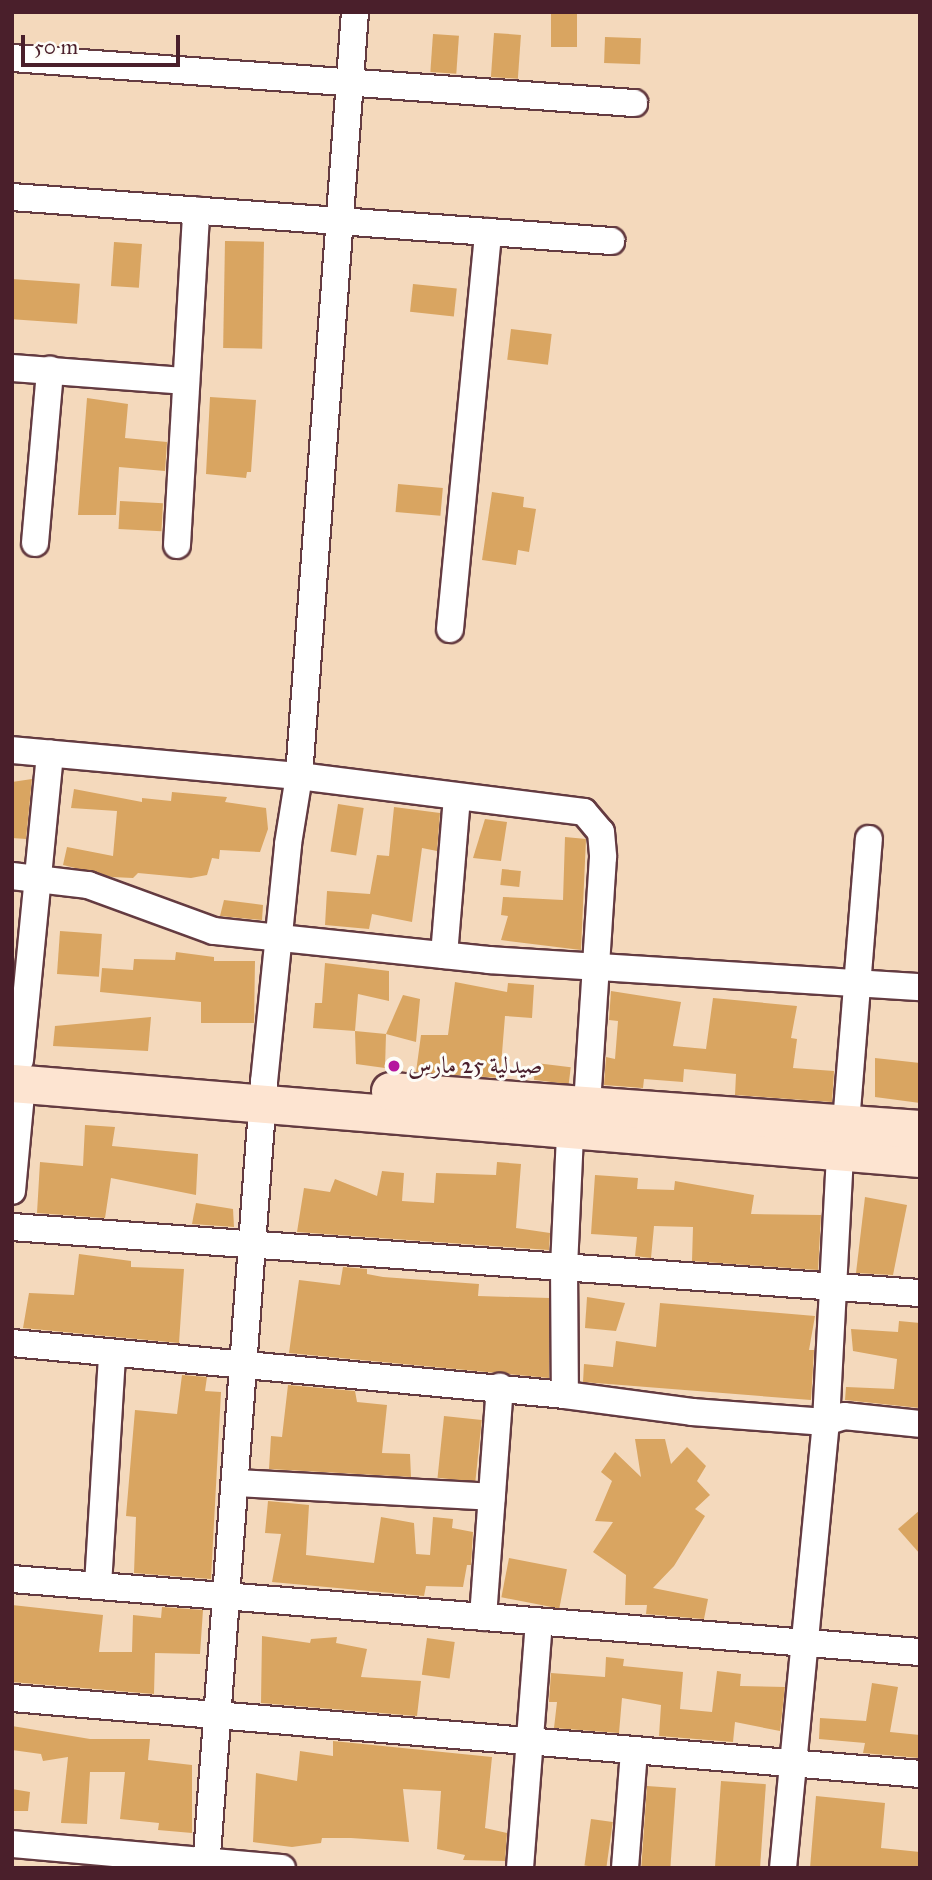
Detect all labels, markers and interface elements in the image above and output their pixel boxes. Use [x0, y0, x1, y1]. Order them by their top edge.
scale bar [24, 21, 184, 65]
text: 50 m [34, 34, 78, 60]
place label: صيدلية 25 مارس [408, 1052, 542, 1080]
marker: صيدلية 25 مارس [386, 1058, 402, 1074]

